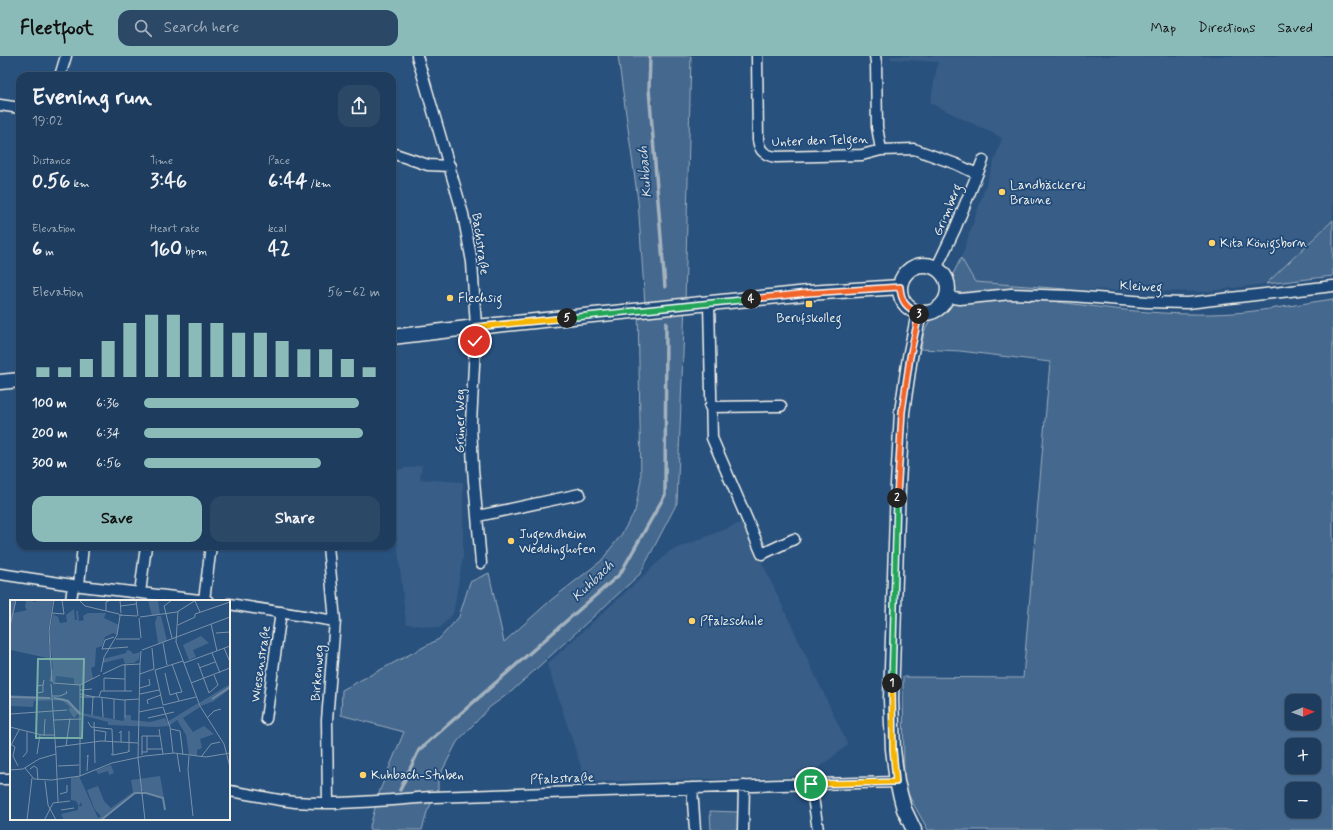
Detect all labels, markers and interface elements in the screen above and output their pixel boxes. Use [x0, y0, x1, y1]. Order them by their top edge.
search box [118, 10, 398, 46]
text: Fleetfoot [20, 16, 94, 41]
icon: search [132, 17, 154, 39]
text: Search here [164, 18, 239, 38]
text: Map [1150, 19, 1176, 37]
text: Directions [1198, 19, 1256, 37]
text: Saved [1278, 19, 1313, 37]
text: Evening run [32, 84, 152, 112]
button: share [338, 85, 380, 127]
text: 19:02 [32, 113, 63, 130]
street label: Unter den Telgen [771, 131, 869, 153]
water label: Kuhbach [634, 145, 656, 199]
text: Distance [32, 154, 71, 168]
text: Time [150, 154, 173, 168]
text: Pace [268, 154, 290, 168]
text: 0.56 [32, 168, 70, 195]
text: 3:46 [150, 168, 187, 195]
text: 6:44 [268, 168, 307, 195]
text: km [70, 177, 89, 191]
text: /km [307, 177, 331, 191]
place label: Landbäckerei Braune [1010, 177, 1086, 209]
street label: Grimberg [929, 181, 968, 239]
marker: Landbäckerei Braune [997, 187, 1007, 197]
street label: Bachstraße [467, 212, 493, 276]
text: Elevation [32, 222, 75, 236]
text: Heart rate [150, 222, 199, 236]
text: kcal [268, 222, 286, 236]
place label: Kita Königsborn [1220, 235, 1307, 254]
text: 6 [32, 236, 42, 263]
text: 160 [150, 236, 182, 263]
text: 42 [268, 236, 290, 263]
marker: Kita Königsborn [1207, 238, 1217, 248]
text: m [42, 245, 54, 259]
text: bpm [182, 245, 207, 259]
street label: Kleiweg [1119, 277, 1163, 299]
text: Elevation [32, 284, 83, 301]
text: 56–62 m [328, 284, 380, 301]
pin: 4 [741, 289, 761, 309]
place label: Flechsig [458, 290, 502, 309]
text: 4 [748, 292, 754, 306]
marker: Flechsig [445, 293, 455, 303]
marker: Berufskolleg [804, 299, 814, 309]
pin: 3 [909, 304, 929, 324]
text: 3 [917, 307, 921, 321]
pin: 5 [557, 308, 577, 328]
place label: Berufskolleg [776, 310, 842, 329]
text: 5 [564, 311, 570, 325]
pin [458, 324, 492, 358]
icon: check [464, 330, 486, 352]
street label: Grüner Weg [452, 389, 469, 453]
text: 100 m [32, 395, 67, 412]
text: 6:36 [96, 395, 119, 412]
text: 200 m [32, 425, 67, 442]
text: 6:34 [96, 425, 120, 442]
text: 300 m [32, 455, 67, 472]
text: 6:56 [96, 455, 121, 472]
pin: 2 [887, 488, 907, 508]
text: 2 [894, 491, 900, 505]
button: Save [32, 496, 202, 542]
button: Share [210, 496, 380, 542]
place label: Jugendheim Weddinghofen [519, 526, 596, 560]
marker: Jugendheim Weddinghofen [506, 536, 516, 546]
water label: Kuhbach [568, 556, 618, 605]
inset map [10, 600, 230, 820]
place label: Pfalzschule [700, 613, 764, 630]
marker: Pfalzschule [687, 616, 697, 626]
street label: Wiesenstraße [247, 624, 275, 704]
street label: Birkenweg [308, 644, 329, 702]
pin: 1 [882, 673, 902, 693]
text: 1 [890, 676, 894, 690]
north arrow [1285, 694, 1321, 730]
map controls [1285, 694, 1321, 818]
button: + [1285, 738, 1321, 774]
place label: Kuhbach-Stuben [371, 767, 464, 784]
pin [794, 767, 828, 801]
street label: Pfalzstraße [530, 769, 594, 789]
marker: Kuhbach-Stuben [358, 770, 368, 780]
icon: arrive [800, 773, 822, 795]
button: − [1285, 782, 1321, 818]

